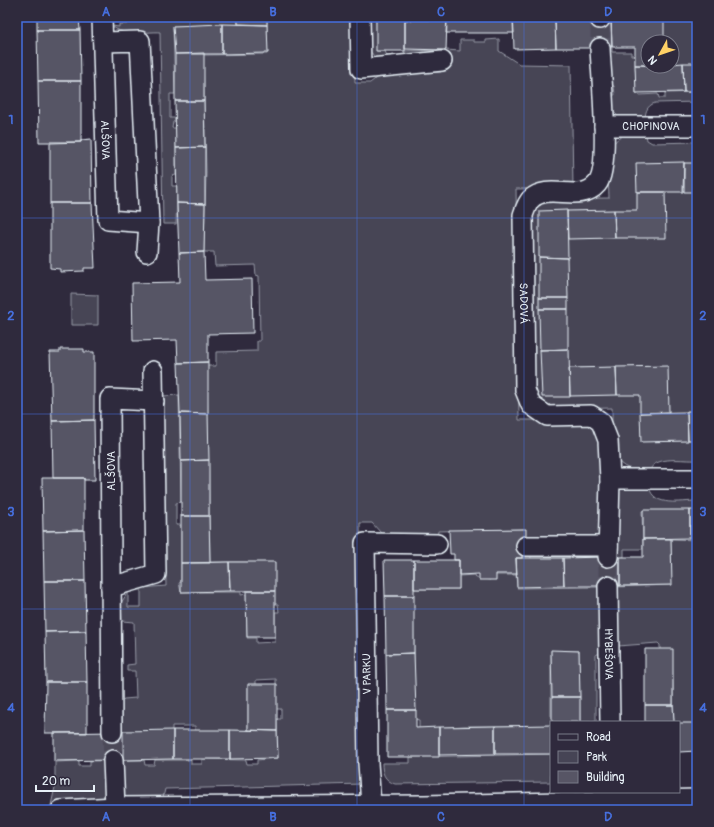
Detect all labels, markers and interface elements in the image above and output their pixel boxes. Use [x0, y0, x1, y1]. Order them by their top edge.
text: A [102, 4, 111, 20]
text: B [269, 4, 277, 20]
text: C [437, 4, 445, 20]
text: D [604, 4, 612, 20]
north arrow [640, 34, 680, 74]
text: N [645, 53, 660, 67]
text: 1 [8, 112, 14, 128]
text: 1 [700, 112, 706, 128]
street label: ALŠOVA [99, 120, 113, 160]
street label: CHOPINOVA [622, 120, 680, 133]
street label: SADOVÁ [517, 283, 531, 324]
text: 2 [7, 308, 15, 324]
text: 2 [699, 308, 707, 324]
street label: ALŠOVA [104, 451, 118, 491]
text: 3 [7, 504, 15, 520]
text: 3 [699, 504, 707, 520]
street label: HYBEŠOVA [602, 628, 617, 680]
street label: V PARKU [360, 653, 374, 695]
text: 4 [7, 700, 15, 716]
text: 4 [699, 700, 707, 716]
legend [550, 721, 680, 793]
text: Road [586, 730, 611, 745]
text: Park [586, 750, 607, 765]
scale bar [36, 767, 94, 793]
text: Building [586, 770, 625, 785]
text: 20 m [42, 774, 71, 789]
text: A [102, 809, 111, 825]
text: B [269, 809, 277, 825]
text: C [437, 809, 445, 825]
text: D [604, 809, 612, 825]

